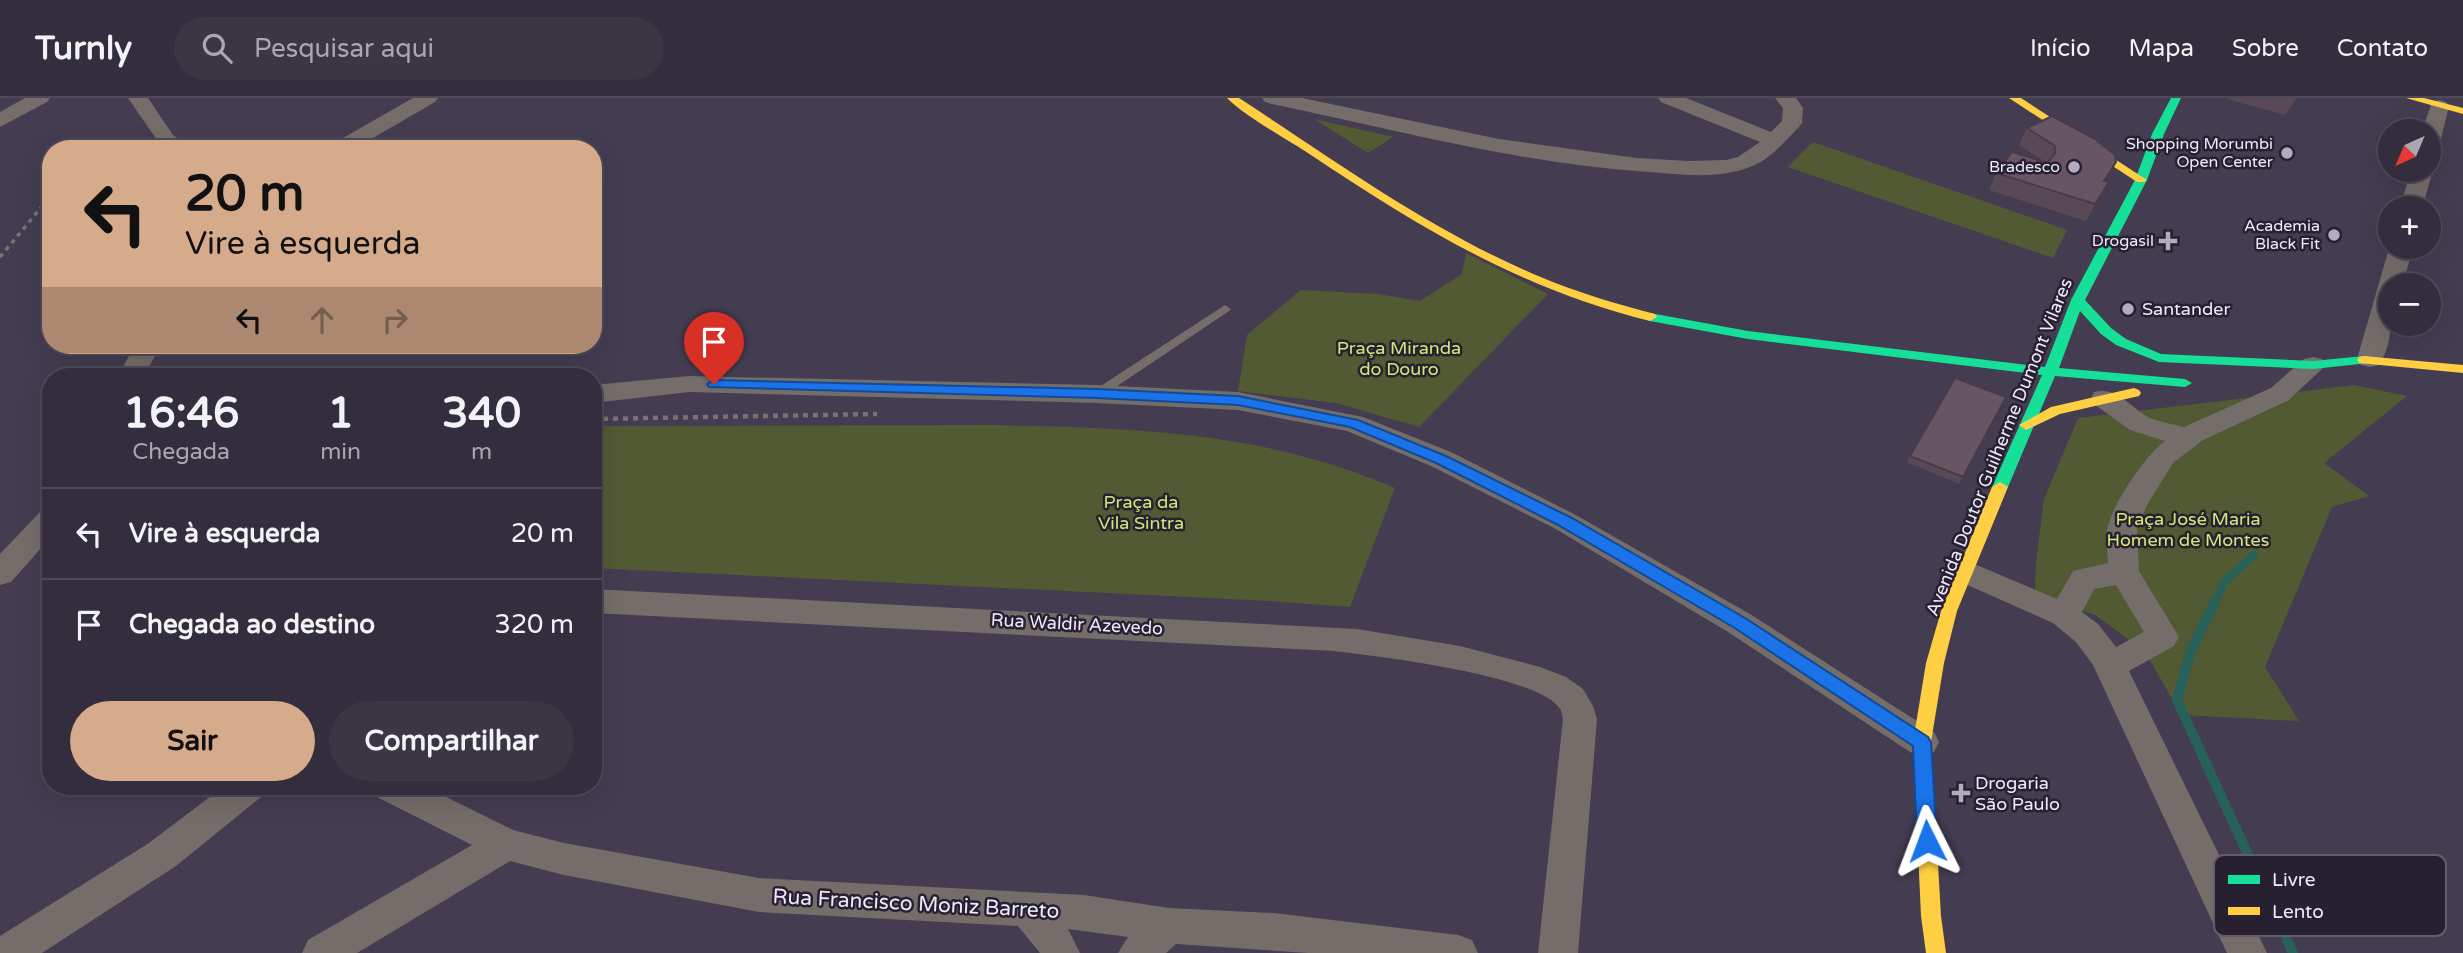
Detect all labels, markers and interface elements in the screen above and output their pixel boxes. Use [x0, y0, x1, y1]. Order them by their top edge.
search box [174, 17, 664, 80]
text: Turnly [35, 29, 132, 68]
icon: search [198, 29, 236, 67]
text: Pesquisar aqui [254, 33, 434, 64]
text: Início [2030, 34, 2091, 63]
text: Mapa [2129, 34, 2194, 63]
text: Sobre [2232, 34, 2299, 63]
text: Contato [2337, 34, 2428, 63]
north arrow [2378, 119, 2441, 182]
map controls [2378, 119, 2441, 336]
place label: Shopping Morumbi Open Center [2126, 134, 2274, 172]
marker: Shopping Morumbi Open Center [2279, 145, 2295, 161]
place label: Bradesco [1989, 157, 2060, 177]
marker: Bradesco [2066, 159, 2082, 175]
text: 20 m [185, 165, 304, 224]
icon: left [70, 168, 161, 259]
button: + [2378, 196, 2441, 259]
place label: Academia Black Fit [2244, 216, 2320, 254]
text: Vire à esquerda [185, 225, 421, 263]
marker: Academia Black Fit [2326, 227, 2342, 243]
place label: Drogasil [2092, 231, 2154, 251]
marker: Drogasil [2160, 233, 2176, 249]
button: − [2378, 273, 2441, 336]
street label: Avenida Doutor Guilherme Dumont Vilares [1921, 275, 2077, 619]
place label: Santander [2142, 298, 2230, 320]
icon: left [230, 301, 268, 339]
icon: ahead [303, 301, 341, 339]
icon: right [376, 301, 414, 339]
marker: Santander [2120, 301, 2136, 317]
pin [684, 312, 744, 384]
icon: arrive [695, 323, 733, 361]
park label: Praça Miranda do Douro [1337, 337, 1461, 380]
text: 16:46 [123, 388, 239, 439]
text: 1 [327, 388, 354, 439]
text: 340 [442, 388, 521, 439]
text: Chegada [132, 438, 230, 466]
text: min [320, 438, 361, 466]
text: m [471, 438, 492, 466]
park label: Praça da Vila Sintra [1098, 491, 1184, 534]
park label: Praça José Maria Homem de Montes [2107, 508, 2269, 551]
icon: left [70, 515, 108, 553]
text: Vire à esquerda [129, 518, 320, 549]
text: 20 m [511, 518, 574, 549]
icon: arrive [70, 606, 108, 644]
text: Chegada ao destino [129, 609, 375, 640]
text: 320 m [494, 609, 574, 640]
street label: Rua Waldir Azevedo [990, 609, 1164, 640]
button: Sair [70, 701, 315, 781]
button: Compartilhar [329, 701, 574, 781]
place label: Drogaria São Paulo [1975, 772, 2060, 815]
marker: Drogaria São Paulo [1953, 785, 1969, 801]
position arrow [1890, 804, 1964, 878]
legend [2214, 855, 2446, 936]
text: Livre [2272, 869, 2316, 891]
street label: Rua Francisco Moniz Barreto [772, 884, 1060, 924]
text: Lento [2272, 901, 2324, 923]

